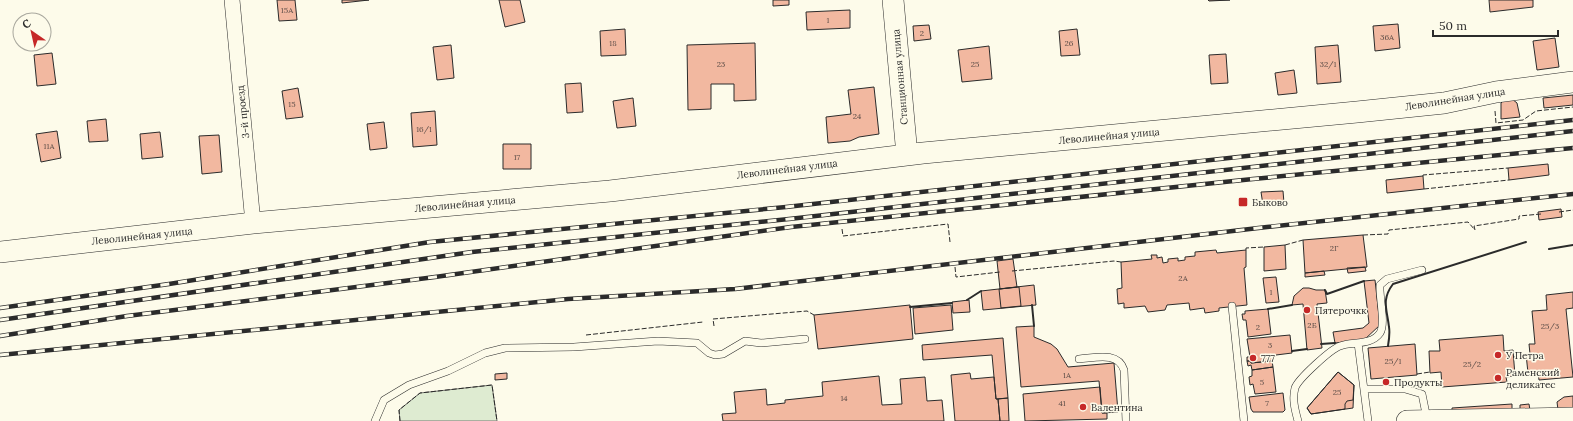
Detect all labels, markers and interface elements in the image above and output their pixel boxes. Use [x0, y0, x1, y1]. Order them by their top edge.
house number: 15А [281, 5, 294, 15]
north arrow [12, 12, 52, 52]
scale bar [1433, 12, 1558, 38]
house number: 1 [827, 15, 830, 25]
text: С [19, 16, 34, 32]
text: 50 m [1439, 18, 1467, 33]
house number: 2 [920, 28, 924, 38]
street label: Станционная улица [889, 29, 911, 125]
house number: 36А [1380, 32, 1395, 42]
house number: 18 [609, 38, 617, 48]
house number: 26 [1065, 38, 1074, 48]
house number: 23 [717, 59, 726, 69]
house number: 25 [971, 59, 979, 69]
house number: 32/1 [1320, 59, 1337, 70]
street label: 3-й проезд [234, 85, 252, 139]
street label: Леволинейная улица [1404, 85, 1506, 113]
house number: 15 [288, 99, 296, 109]
house number: 24 [853, 111, 862, 121]
house number: 16/1 [416, 124, 432, 135]
street label: Леволинейная улица [1058, 125, 1160, 147]
house number: 11А [44, 141, 55, 151]
house number: 17 [514, 152, 521, 162]
street label: Леволинейная улица [736, 156, 838, 182]
street label: Леволинейная улица [414, 193, 516, 215]
marker: Быково [1237, 196, 1249, 208]
place label: Быково [1252, 196, 1288, 209]
street label: Леволинейная улица [91, 224, 193, 248]
house number: 2Г [1330, 243, 1339, 253]
house number: 2А [1178, 273, 1189, 283]
house number: 1 [1270, 287, 1273, 297]
place label: Пятерочкк [1315, 304, 1367, 317]
marker: Пятерочкк [1302, 305, 1312, 315]
house number: 2Б [1307, 320, 1317, 330]
house number: 25/3 [1541, 321, 1560, 332]
house number: 2 [1256, 322, 1260, 332]
house number: 3 [1268, 340, 1273, 350]
place label: У Петра [1505, 349, 1544, 362]
marker: У Петра [1493, 350, 1503, 360]
place label: 777 [1261, 352, 1275, 365]
marker: 777 [1248, 353, 1258, 363]
house number: 25/1 [1385, 356, 1401, 367]
house number: 25/2 [1463, 359, 1481, 370]
place label: Раменский деликатес [1506, 366, 1559, 391]
house number: 1А [1063, 370, 1072, 380]
marker: Раменский деликатес [1493, 373, 1503, 383]
place label: Продукты [1394, 376, 1442, 389]
house number: 5 [1260, 377, 1264, 387]
marker: Продукты [1381, 377, 1391, 387]
house number: 25 [1333, 387, 1341, 397]
house number: 14 [840, 393, 848, 403]
house number: 41 [1058, 398, 1066, 408]
house number: 7 [1265, 398, 1269, 408]
place label: Валентина [1091, 401, 1143, 414]
marker: Валентина [1078, 402, 1088, 412]

